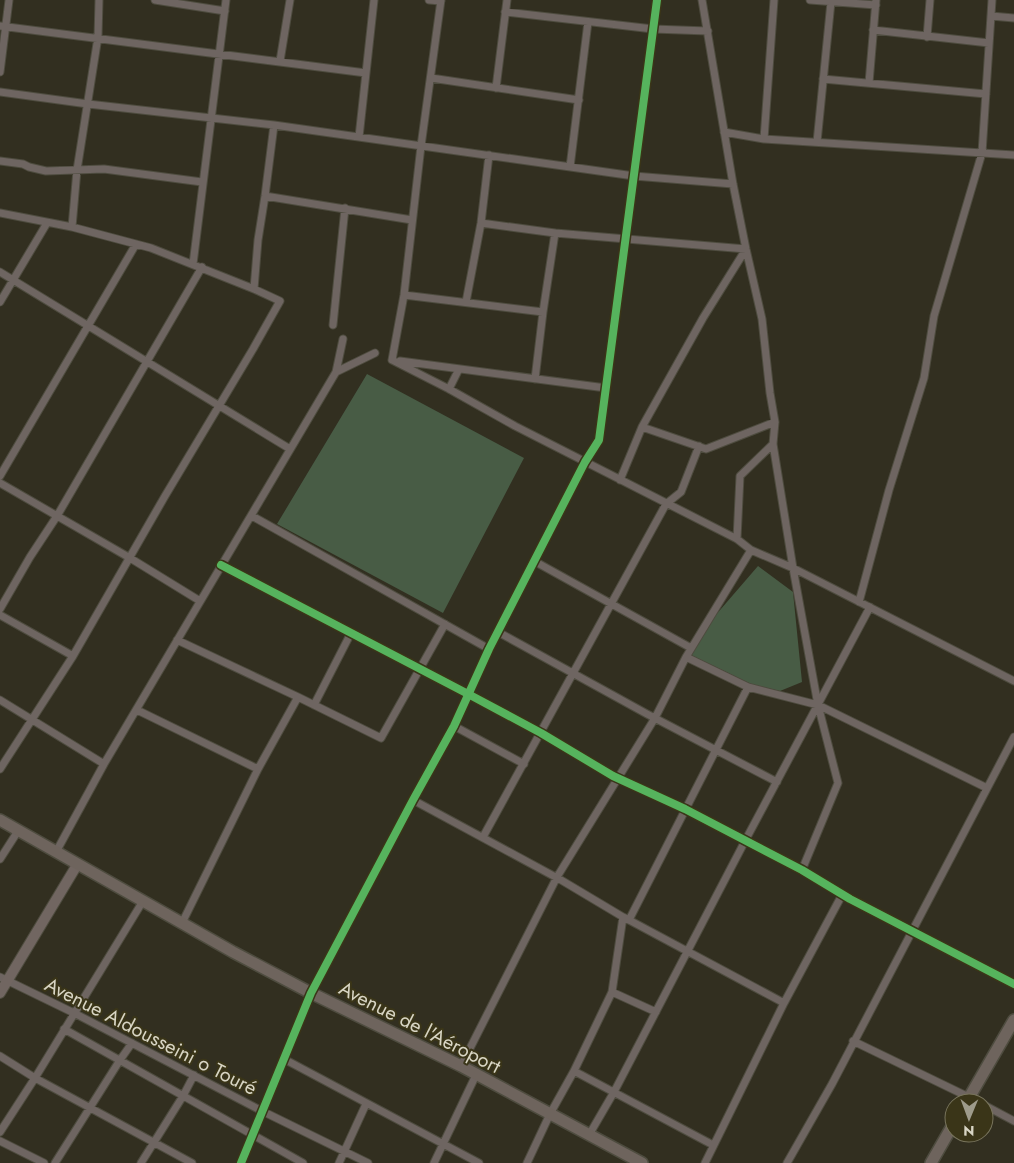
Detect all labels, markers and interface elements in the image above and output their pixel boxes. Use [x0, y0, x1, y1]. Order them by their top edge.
street label: Avenue Aldousseini o Touré [40, 970, 262, 1103]
street label: Avenue de l'Aéroport [334, 974, 506, 1081]
north arrow [944, 1093, 994, 1143]
text: N [963, 1121, 975, 1141]

